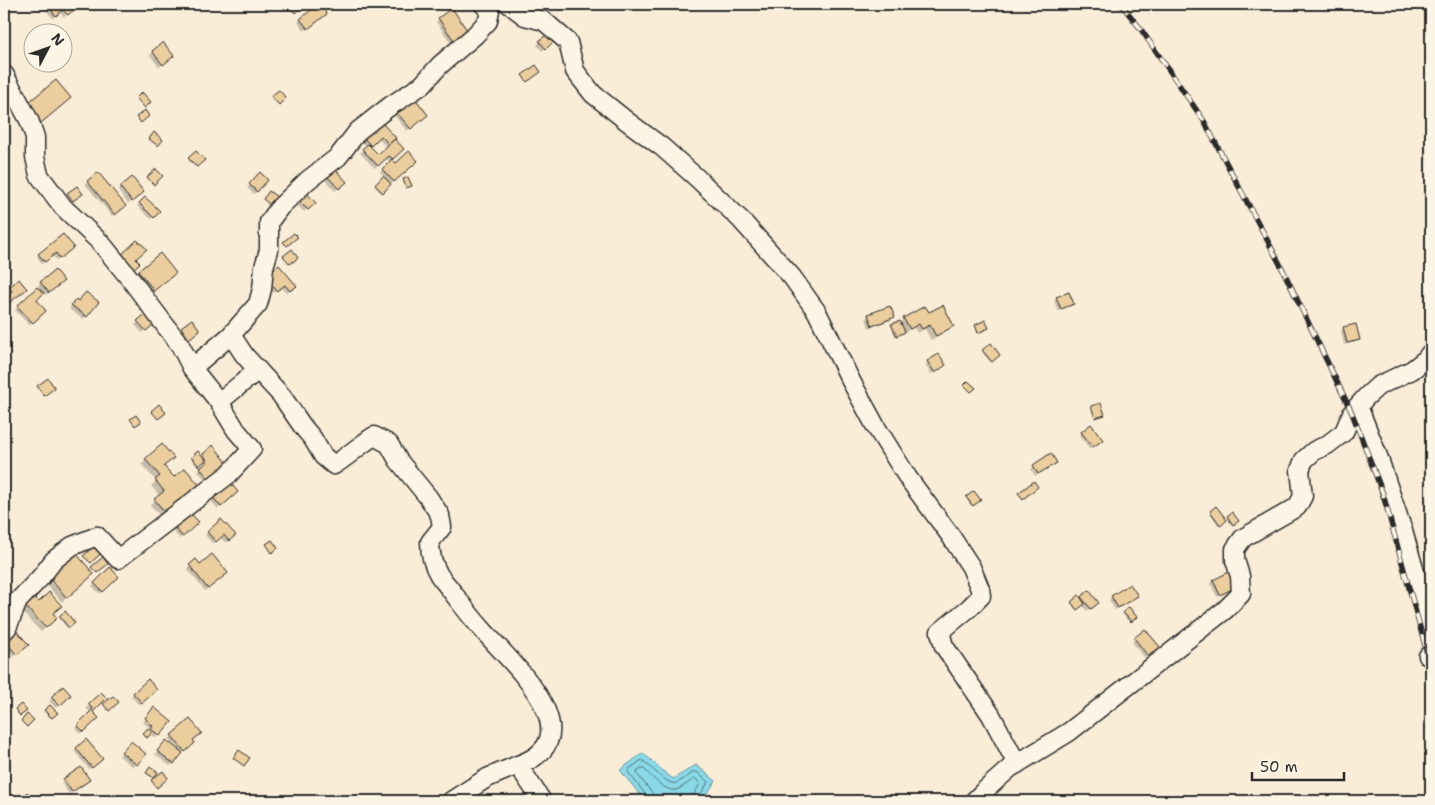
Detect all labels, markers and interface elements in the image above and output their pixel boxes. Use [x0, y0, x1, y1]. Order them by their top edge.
north arrow [22, 22, 72, 72]
text: N [47, 29, 68, 50]
scale bar [1252, 750, 1345, 782]
text: 50 m [1260, 757, 1298, 777]

